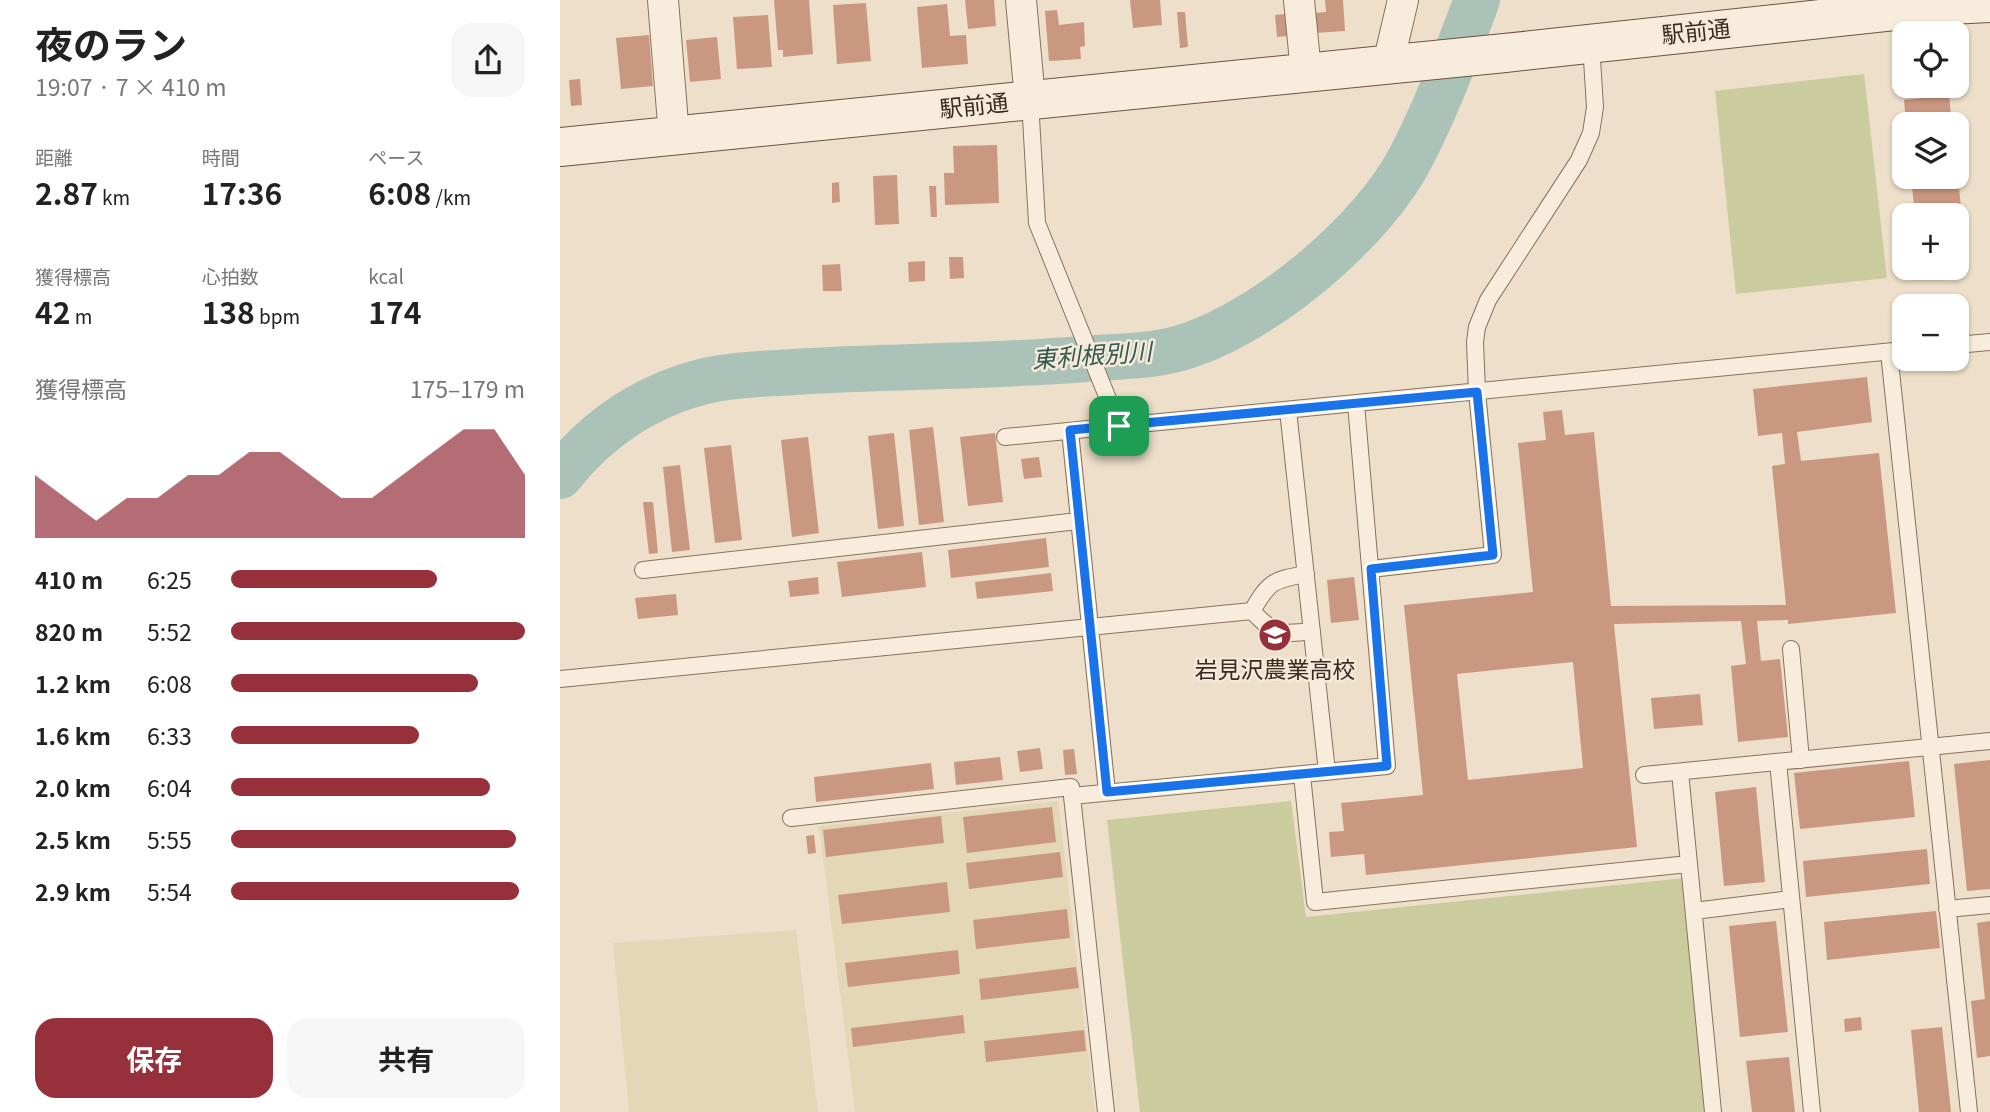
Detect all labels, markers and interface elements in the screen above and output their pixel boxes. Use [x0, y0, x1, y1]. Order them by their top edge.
street label: 駅前通 [1660, 9, 1732, 51]
text: 夜のラン [35, 15, 187, 70]
map controls [1892, 21, 1969, 371]
button: locate [1892, 21, 1969, 98]
button: share [451, 23, 525, 97]
text: 19:07 · 7 × 410 m [35, 69, 226, 103]
street label: 駅前通 [938, 83, 1010, 125]
button: layers [1892, 112, 1969, 189]
text: 距離 [35, 143, 73, 170]
text: 時間 [202, 143, 240, 170]
text: ペース [368, 143, 424, 170]
text: 2.87 [35, 170, 98, 214]
text: 17:36 [202, 170, 282, 214]
text: 6:08 [368, 170, 431, 214]
text: km [98, 183, 130, 210]
text: /km [431, 183, 471, 210]
button: + [1892, 203, 1969, 280]
text: 獲得標高 [35, 262, 111, 289]
text: 心拍数 [202, 262, 259, 289]
text: kcal [368, 262, 404, 289]
text: 42 [35, 289, 70, 333]
text: 138 [202, 289, 255, 333]
text: 174 [368, 289, 421, 333]
button: − [1892, 294, 1969, 371]
text: m [70, 302, 92, 329]
text: bpm [255, 302, 300, 329]
water label: 東利根別川 [1031, 332, 1156, 375]
text: 獲得標高 [35, 371, 127, 405]
text: 175–179 m [410, 371, 525, 405]
pin [1089, 396, 1149, 456]
icon: arrive [1100, 407, 1138, 445]
text: 410 m [35, 562, 103, 596]
text: 6:25 [147, 562, 192, 596]
text: 820 m [35, 614, 103, 648]
text: 5:52 [147, 614, 192, 648]
school or university icon: 岩見沢農業高校 [1256, 616, 1294, 654]
place label: 岩見沢農業高校 [1195, 651, 1356, 685]
text: 1.2 km [35, 666, 111, 700]
text: 6:08 [147, 666, 192, 700]
text: 1.6 km [35, 718, 111, 752]
text: 6:33 [147, 718, 192, 752]
text: 2.0 km [35, 770, 111, 804]
text: 6:04 [147, 770, 192, 804]
text: 2.5 km [35, 822, 111, 856]
text: 5:55 [147, 822, 192, 856]
text: 2.9 km [35, 874, 111, 908]
text: 5:54 [147, 874, 192, 908]
button: 保存 [35, 1018, 273, 1098]
button: 共有 [287, 1018, 525, 1098]

